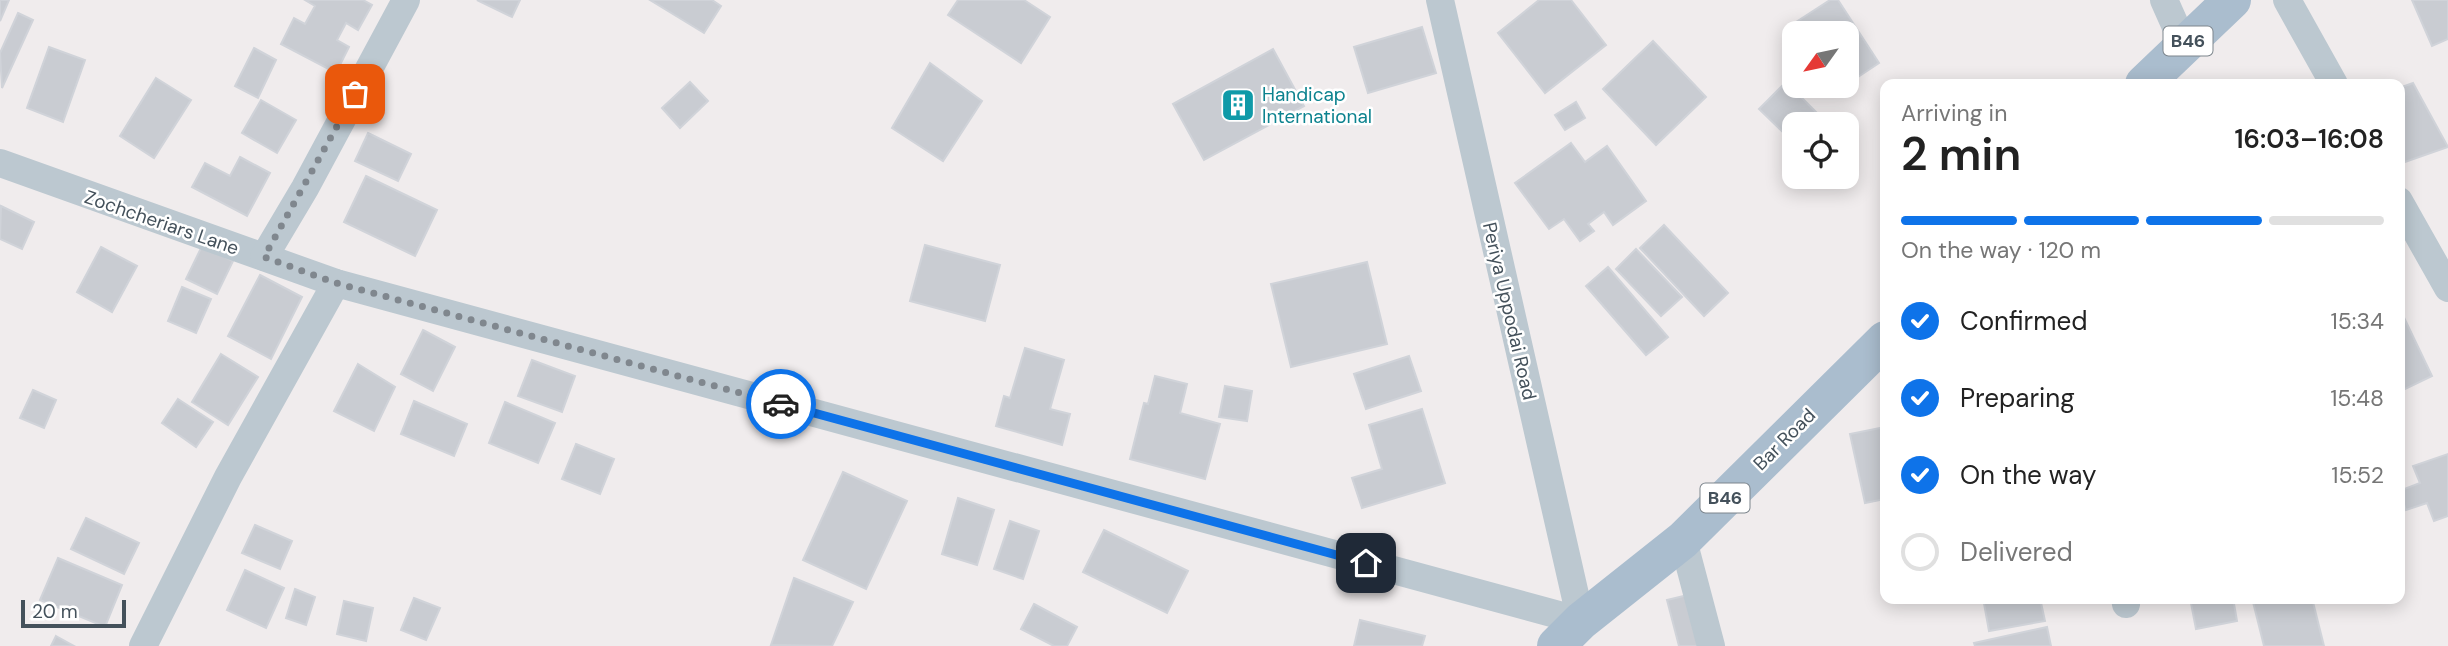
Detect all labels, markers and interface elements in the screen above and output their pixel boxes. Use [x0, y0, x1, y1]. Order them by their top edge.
north arrow [1782, 21, 1858, 98]
map controls [1782, 21, 1859, 189]
road number: B46 [2164, 26, 2212, 56]
pin [325, 64, 385, 124]
icon: bag [336, 75, 374, 113]
place label: Handicap International [1262, 82, 1372, 129]
building icon: Handicap International [1219, 86, 1257, 124]
text: Arriving in [1901, 98, 2007, 128]
button: locate [1782, 112, 1859, 189]
text: 16:03–16:08 [2235, 122, 2384, 156]
text: 2 min [1901, 124, 2021, 184]
street label: Zochcheriars Lane [81, 184, 242, 261]
street label: Periya Uppodai Road [1477, 220, 1542, 403]
text: On the way · 120 m [1901, 235, 2101, 265]
icon: check [1901, 302, 1939, 340]
text: Confirmed [1960, 304, 2087, 338]
text: 15:34 [2331, 306, 2384, 336]
courier [746, 369, 816, 439]
icon: check [1901, 379, 1939, 417]
text: Preparing [1960, 381, 2075, 415]
text: 15:48 [2330, 383, 2384, 413]
icon: car [762, 385, 800, 423]
street label: Bar Road [1748, 403, 1821, 476]
icon: check [1901, 456, 1939, 494]
text: On the way [1960, 458, 2096, 492]
text: 15:52 [2331, 460, 2384, 490]
road number: B46 [1700, 484, 1750, 512]
pin [1336, 533, 1396, 593]
text: Delivered [1960, 535, 2073, 569]
icon: home [1347, 544, 1385, 582]
scale bar [21, 597, 126, 629]
text: 20 m [32, 599, 78, 624]

